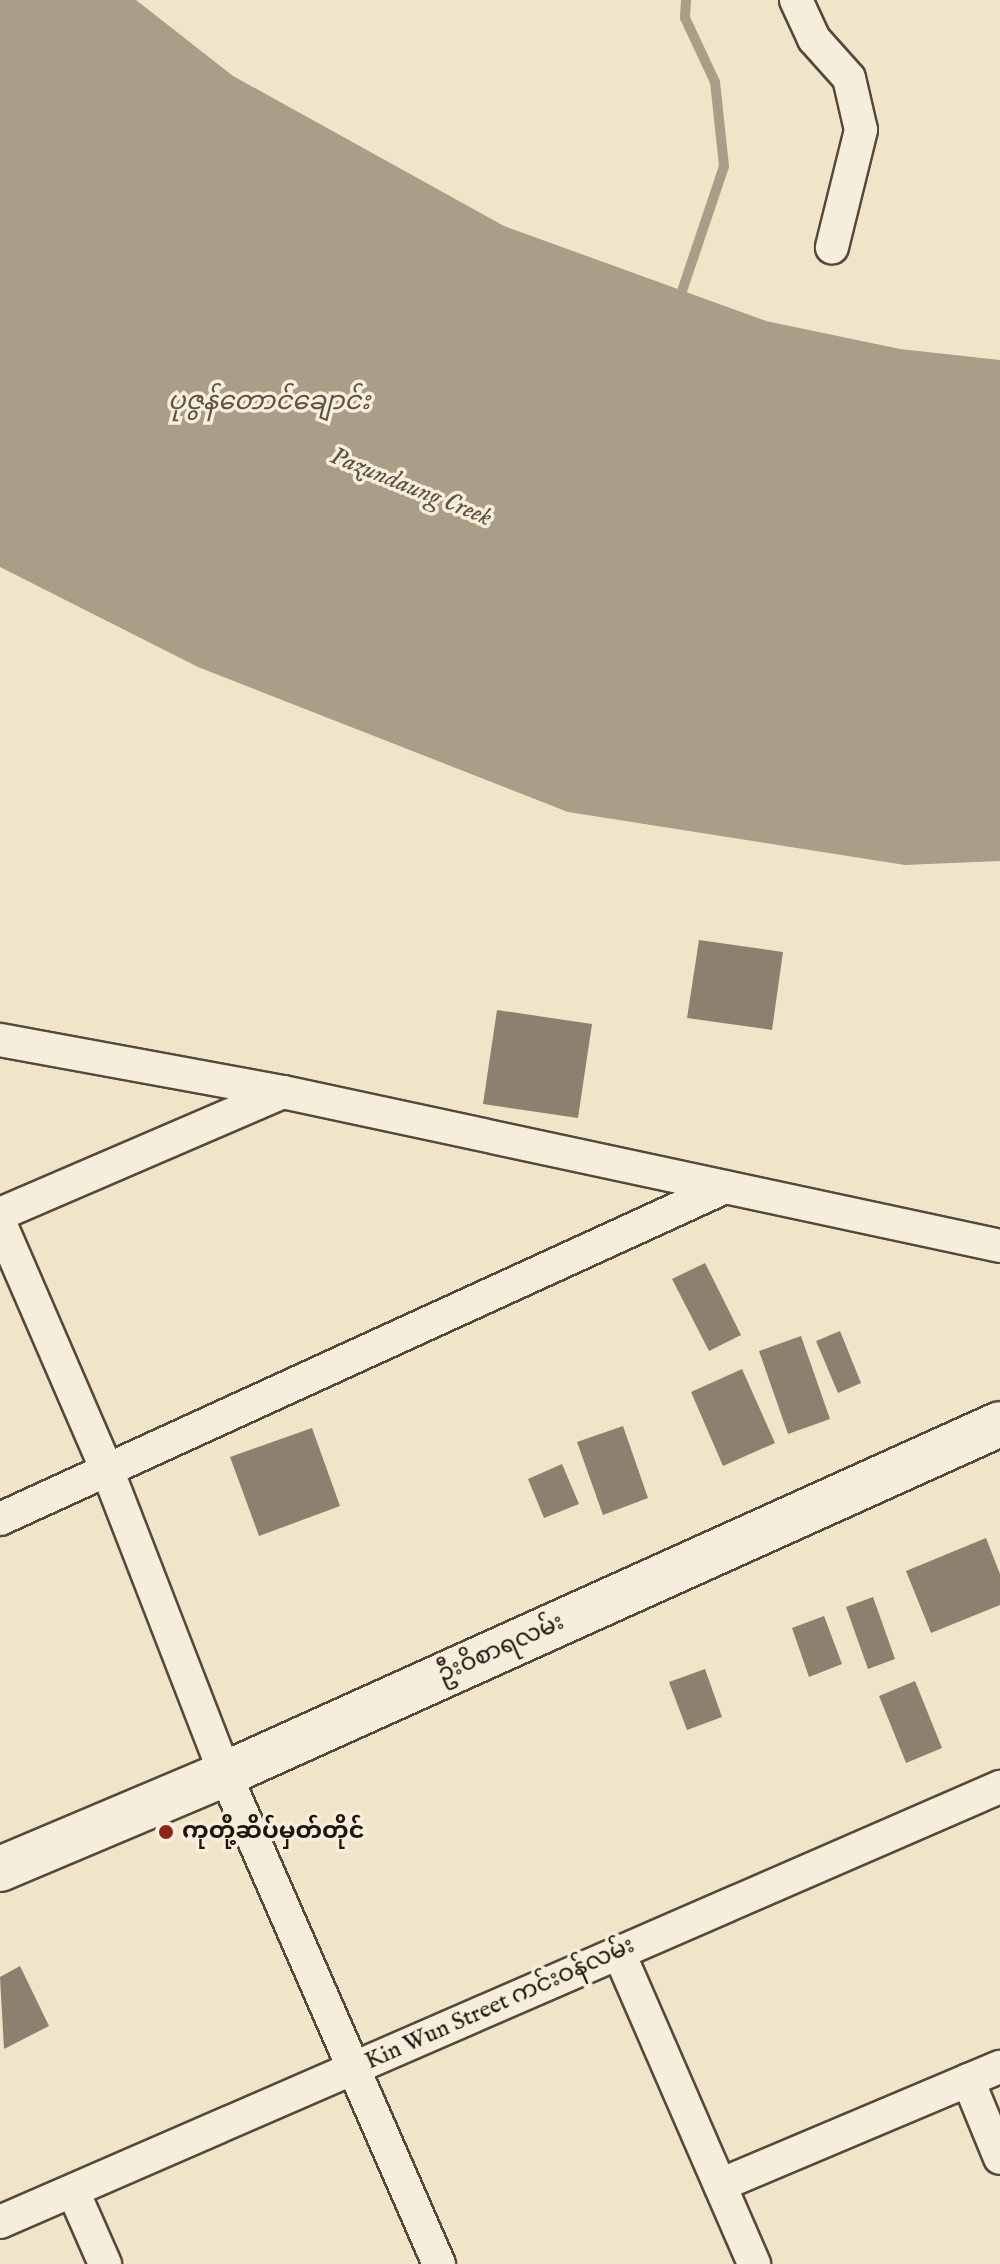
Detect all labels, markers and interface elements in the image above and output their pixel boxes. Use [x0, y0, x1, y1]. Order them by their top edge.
water label: ပုဇွန်တောင်ချောင်း [168, 386, 370, 418]
water label: Pazundaung Creek [326, 440, 496, 534]
street label: ဦးဝိစာရလမ်း [433, 1608, 569, 1690]
place label: ကုတို့ဆိပ်မှတ်တိုင် [182, 1818, 365, 1846]
marker: ကုတို့ဆိပ်မှတ်တိုင် [157, 1823, 175, 1841]
street label: Kin Wun Street ကင်းဝန်လမ်း [361, 1932, 639, 2076]

